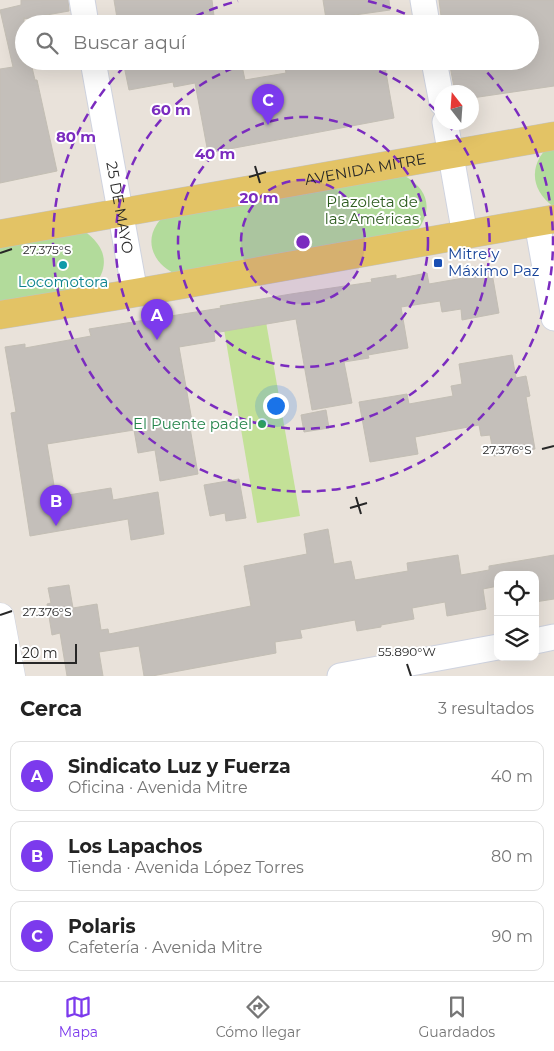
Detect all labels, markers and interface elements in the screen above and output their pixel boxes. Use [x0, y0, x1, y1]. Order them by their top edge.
search box [15, 15, 539, 70]
icon: search [33, 29, 61, 57]
text: Buscar aquí [73, 31, 186, 54]
pin: C [252, 84, 284, 125]
north arrow [434, 85, 479, 130]
text: 60 m [151, 100, 191, 119]
text: 80 m [56, 127, 96, 146]
text: 40 m [195, 144, 235, 163]
street label: AVENIDA MITRE [303, 149, 427, 189]
street label: 25 DE MAYO [102, 160, 138, 255]
text: 20 m [239, 188, 279, 207]
park label: Plazoleta de las Américas [325, 192, 419, 228]
centre of rings [294, 233, 312, 251]
text: 27.375°S [23, 242, 71, 257]
place label: Mitre y Máximo Paz [448, 244, 540, 280]
marker: Mitre y Máximo Paz [432, 257, 444, 269]
marker: Locomotora [57, 259, 69, 271]
place label: Locomotora [18, 272, 108, 291]
pin: A [141, 299, 173, 340]
your location [263, 393, 289, 419]
place label: El Puente padel [133, 414, 252, 433]
marker: El Puente padel [256, 418, 268, 430]
text: 27.376°S [482, 442, 532, 457]
pin: B [40, 485, 72, 526]
map controls [494, 571, 539, 661]
button: locate [494, 571, 539, 616]
text: 27.376°S [22, 604, 72, 619]
button: layers [494, 616, 539, 661]
scale bar [15, 641, 78, 664]
text: 20 m [22, 644, 58, 662]
text: 55.890°W [378, 644, 436, 659]
text: Cerca [20, 696, 82, 721]
text: 3 resultados [438, 699, 534, 718]
text: Sindicato Luz y Fuerza [68, 755, 291, 778]
text: A [31, 767, 43, 786]
text: 40 m [491, 767, 533, 786]
text: Oficina · Avenida Mitre [68, 778, 248, 797]
text: Los Lapachos [68, 835, 202, 858]
text: B [31, 847, 43, 866]
text: 80 m [491, 847, 533, 866]
text: Tienda · Avenida López Torres [68, 858, 304, 877]
text: Polaris [68, 915, 136, 938]
text: C [31, 927, 43, 946]
text: 90 m [491, 927, 533, 946]
text: Cafetería · Avenida Mitre [68, 938, 263, 957]
tab: Mapa [59, 993, 98, 1041]
tab: Cómo llegar [216, 993, 301, 1041]
tab: Guardados [418, 993, 495, 1041]

